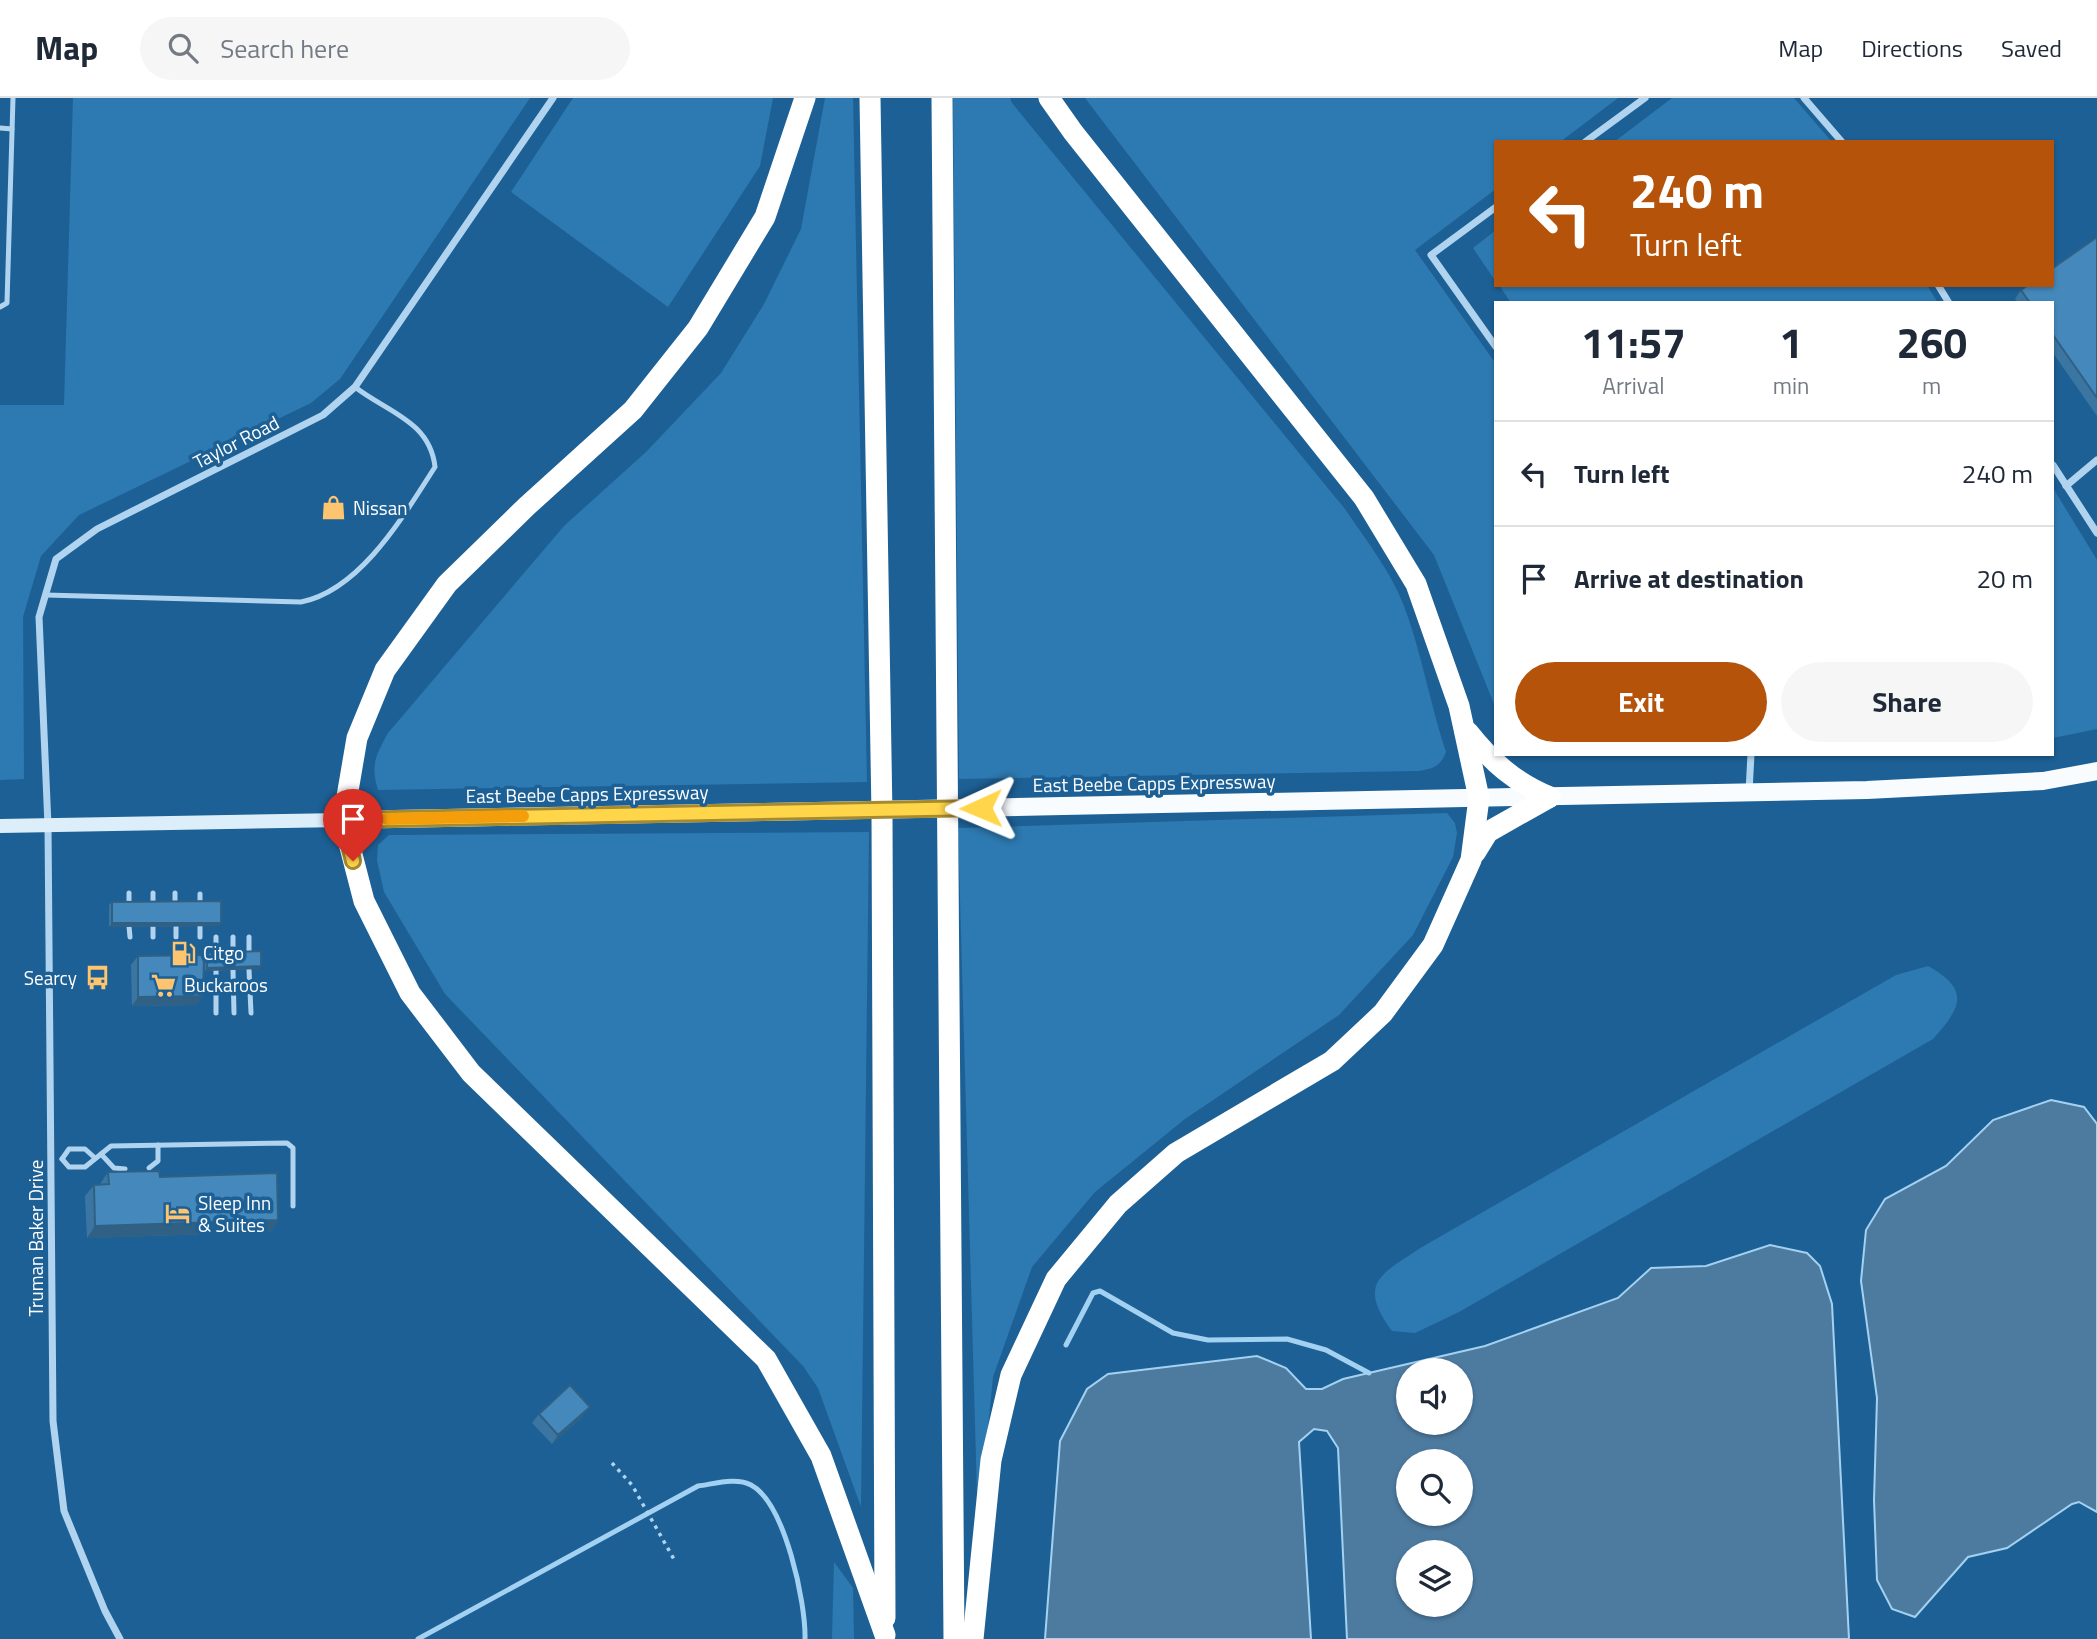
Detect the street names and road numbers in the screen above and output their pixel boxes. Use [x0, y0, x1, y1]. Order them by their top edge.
street label: Taylor Road [188, 407, 284, 476]
street label: East Beebe Capps Expressway [1032, 766, 1276, 799]
street label: East Beebe Capps Expressway [465, 777, 709, 810]
street label: Truman Baker Drive [21, 1160, 50, 1316]

